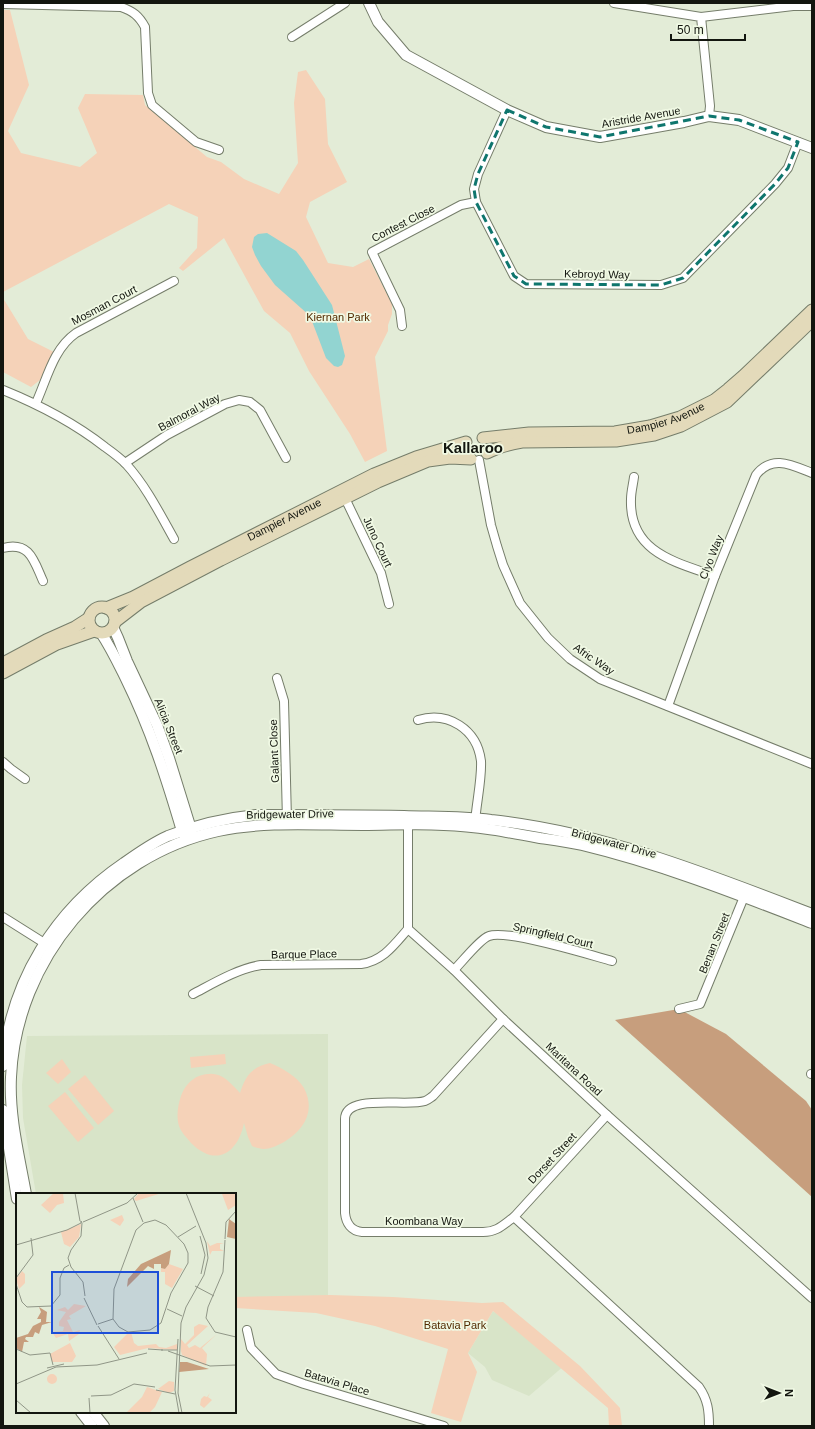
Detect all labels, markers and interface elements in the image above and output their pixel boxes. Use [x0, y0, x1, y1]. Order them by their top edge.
scale bar [671, 16, 745, 42]
text: 50 m [677, 23, 704, 37]
street label: Aristride Avenue [601, 104, 681, 130]
street label: Contest Close [369, 202, 437, 244]
street label: Kebroyd Way [564, 267, 630, 281]
street label: Mosman Court [69, 283, 139, 327]
park label: Kiernan Park [306, 311, 370, 323]
street label: Balmoral Way [156, 390, 222, 433]
street label: Dampier Avenue [626, 400, 706, 436]
district label: Kallaroo [443, 439, 503, 456]
street label: Dampier Avenue [245, 496, 323, 543]
street label: Juno Court [361, 515, 395, 569]
street label: Clyo Way [697, 533, 725, 581]
street label: Afric Way [571, 641, 617, 677]
street label: Alicia Street [152, 697, 186, 755]
street label: Galant Close [267, 719, 281, 783]
street label: Bridgewater Drive [246, 807, 334, 821]
street label: Bridgewater Drive [570, 826, 658, 860]
street label: Benan Street [696, 911, 732, 975]
street label: Springfield Court [512, 920, 594, 950]
street label: Barque Place [271, 947, 337, 961]
street label: Maritana Road [544, 1040, 604, 1098]
street label: Dorset Street [526, 1130, 578, 1186]
inset map [16, 1193, 236, 1413]
street label: Koombana Way [385, 1215, 463, 1227]
park label: Batavia Park [424, 1319, 487, 1331]
street label: Batavia Place [303, 1366, 371, 1398]
north arrow [759, 1373, 799, 1413]
text: N [783, 1389, 795, 1397]

